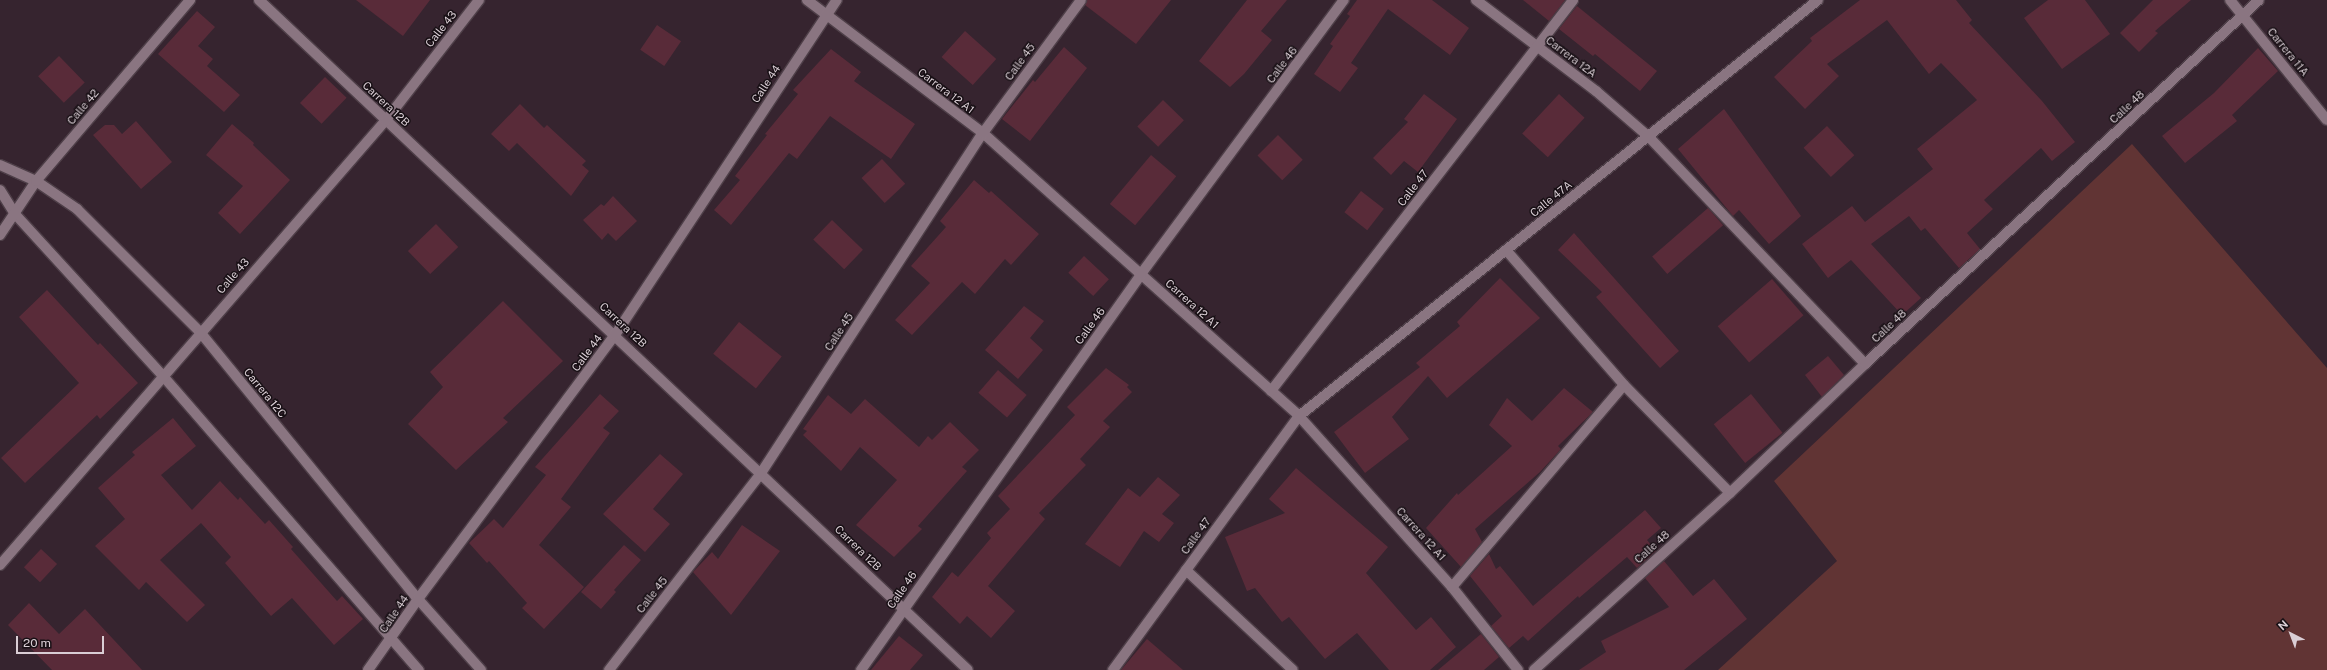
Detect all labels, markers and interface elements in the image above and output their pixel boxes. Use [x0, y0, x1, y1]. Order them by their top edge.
street label: Calle 43 [423, 8, 459, 50]
street label: Carrera 11A [2265, 25, 2311, 79]
street label: Carrera 12A [1543, 34, 1599, 80]
street label: Calle 45 [1002, 41, 1038, 83]
street label: Calle 46 [1264, 44, 1300, 86]
street label: Calle 44 [749, 63, 783, 105]
street label: Carrera 12 A1 [915, 66, 977, 116]
street label: Carrera 12B [360, 79, 412, 129]
street label: Calle 42 [64, 87, 102, 127]
street label: Calle 48 [2107, 88, 2147, 126]
street label: Calle 47 [1395, 167, 1431, 209]
street label: Calle 47A [1527, 178, 1575, 220]
street label: Calle 43 [214, 256, 252, 296]
street label: Carrera 12 A1 [1163, 277, 1221, 331]
street label: Carrera 12B [597, 300, 649, 350]
street label: Calle 46 [1072, 305, 1108, 347]
street label: Calle 48 [1869, 307, 1909, 345]
street label: Calle 45 [822, 311, 856, 353]
street label: Calle 44 [569, 332, 605, 374]
street label: Carrera 12C [241, 366, 289, 420]
street label: Carrera 12 A1 [1394, 505, 1448, 563]
street label: Calle 47 [1178, 515, 1214, 557]
street label: Carrera 12B [832, 523, 884, 573]
street label: Calle 48 [1632, 528, 1672, 566]
street label: Calle 46 [884, 569, 920, 611]
street label: Calle 45 [634, 574, 670, 616]
street label: Calle 44 [377, 593, 411, 635]
north arrow [2271, 614, 2311, 654]
text: N [2276, 618, 2290, 632]
scale bar [18, 628, 106, 654]
text: 20 m [23, 636, 51, 650]

